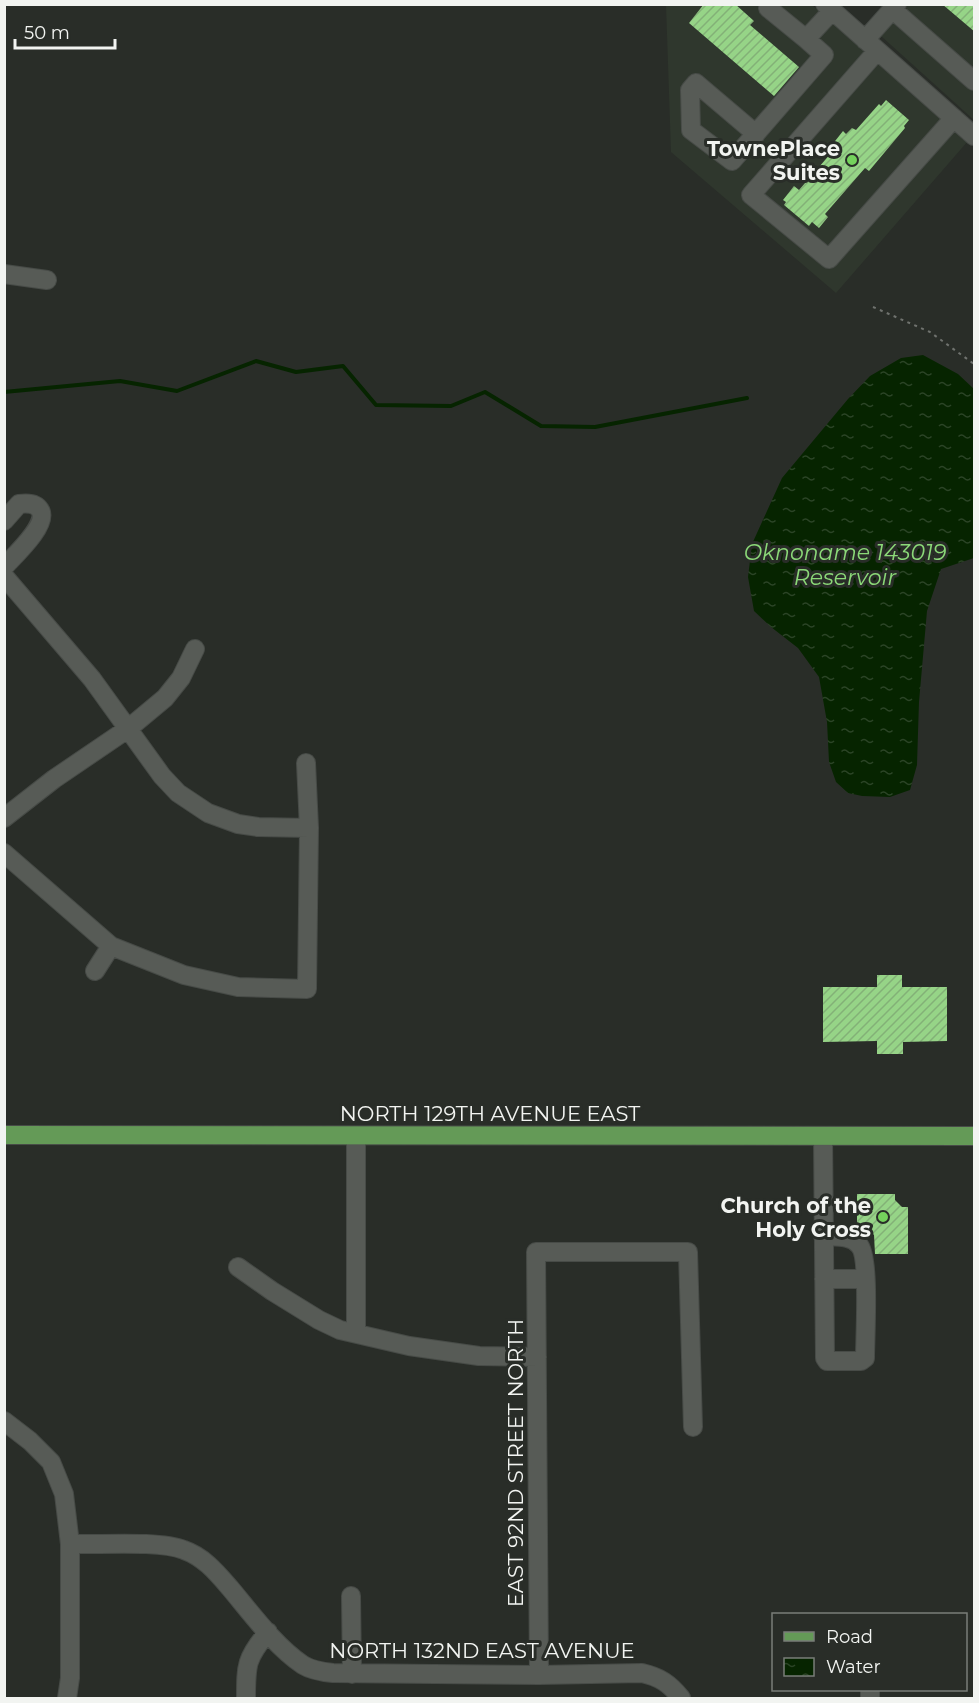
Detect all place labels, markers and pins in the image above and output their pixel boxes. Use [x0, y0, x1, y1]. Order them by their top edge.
place label: TownePlace Suites [707, 136, 840, 185]
marker: TownePlace Suites [845, 153, 859, 167]
place label: Church of the Holy Cross [720, 1193, 871, 1242]
marker: Church of the Holy Cross [876, 1210, 890, 1224]

